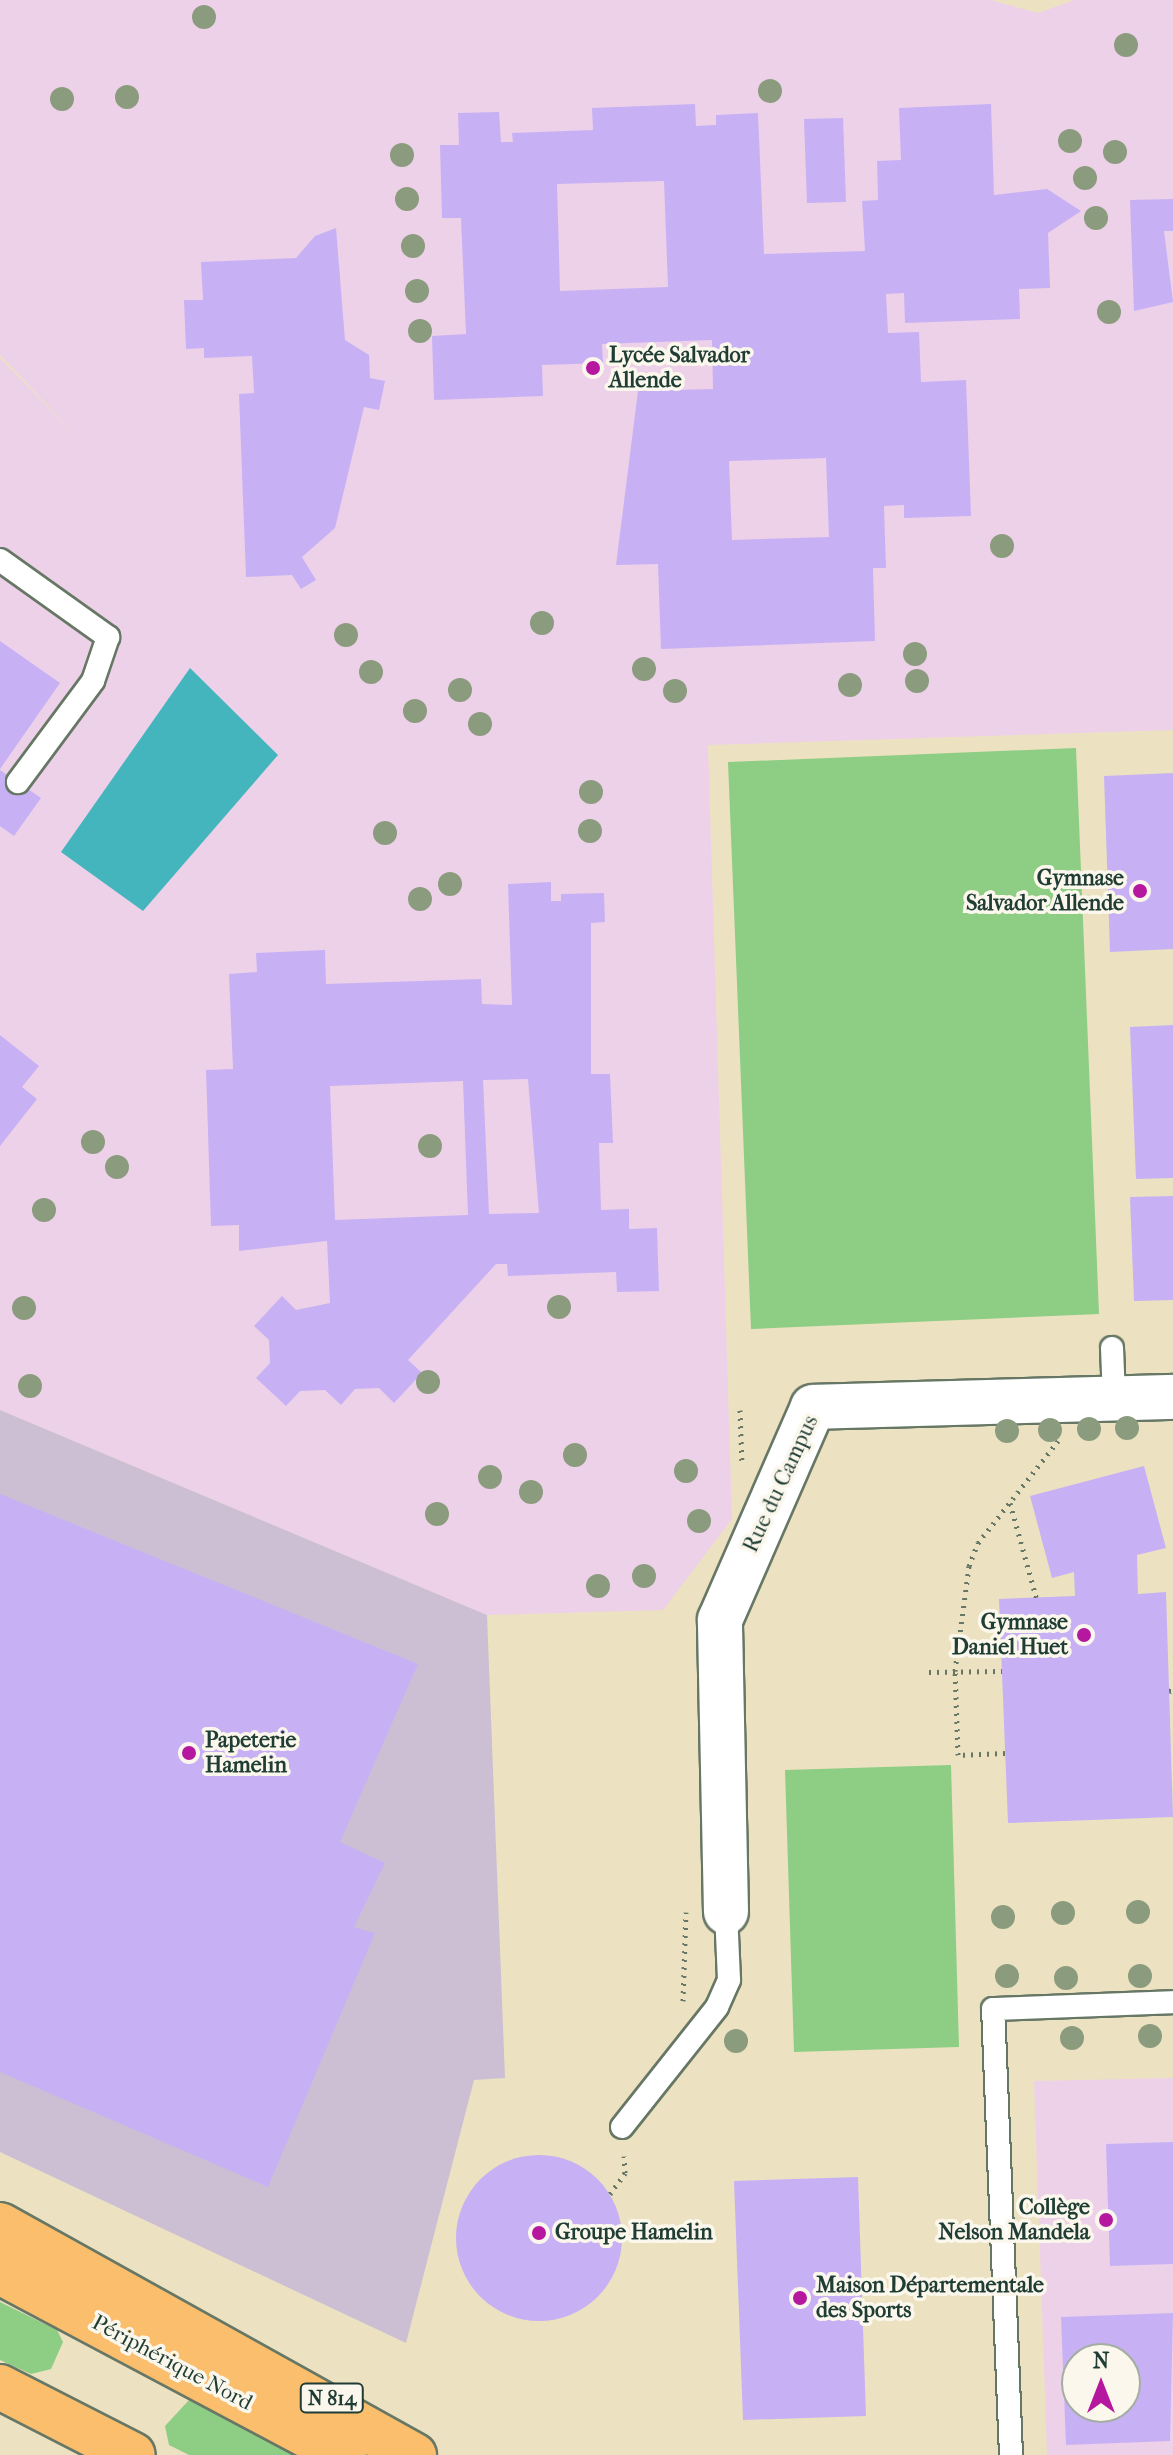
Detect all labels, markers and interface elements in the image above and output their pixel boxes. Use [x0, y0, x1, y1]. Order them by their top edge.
place label: Lycée Salvador Allende [609, 342, 750, 394]
marker: Lycée Salvador Allende [584, 359, 602, 377]
place label: Gymnase Salvador Allende [966, 865, 1124, 916]
marker: Gymnase Salvador Allende [1131, 882, 1149, 900]
street label: Rue du Campus [738, 1411, 824, 1557]
place label: Gymnase Daniel Huet [952, 1609, 1068, 1660]
marker: Gymnase Daniel Huet [1075, 1626, 1093, 1644]
place label: Papeterie Hamelin [205, 1727, 296, 1778]
marker: Papeterie Hamelin [180, 1744, 198, 1762]
place label: Collège Nelson Mandela [938, 2194, 1090, 2246]
marker: Collège Nelson Mandela [1097, 2211, 1115, 2229]
place label: Groupe Hamelin [555, 2220, 713, 2246]
marker: Groupe Hamelin [530, 2224, 548, 2242]
place label: Maison Départementale des Sports [816, 2272, 1044, 2324]
marker: Maison Départementale des Sports [791, 2289, 809, 2307]
street label: Périphérique Nord [87, 2310, 257, 2416]
north arrow [1061, 2343, 1141, 2423]
text: N [1093, 2348, 1109, 2374]
road number: N 814 [298, 2382, 366, 2414]

